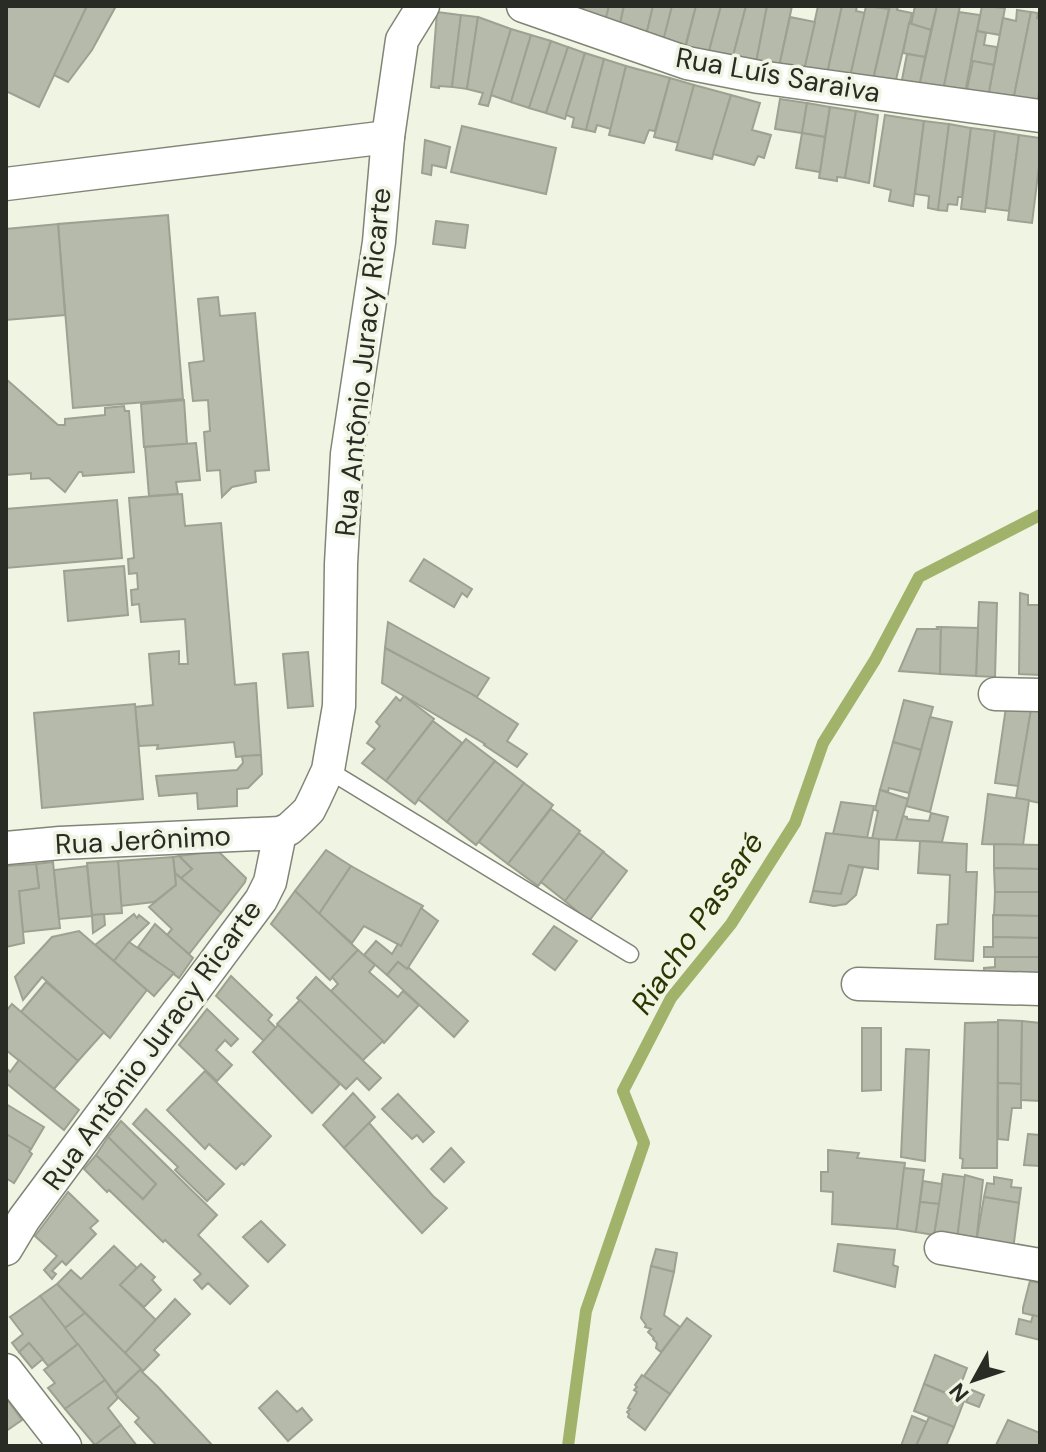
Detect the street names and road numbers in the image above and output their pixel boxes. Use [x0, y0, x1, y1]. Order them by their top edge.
street label: Rua Luís Saraiva [673, 39, 883, 111]
street label: Rua Antônio Juracy Ricarte [326, 186, 400, 538]
street label: Rua Jerônimo [54, 817, 232, 863]
street label: Rua Antônio Juracy Ricarte [34, 892, 270, 1198]

